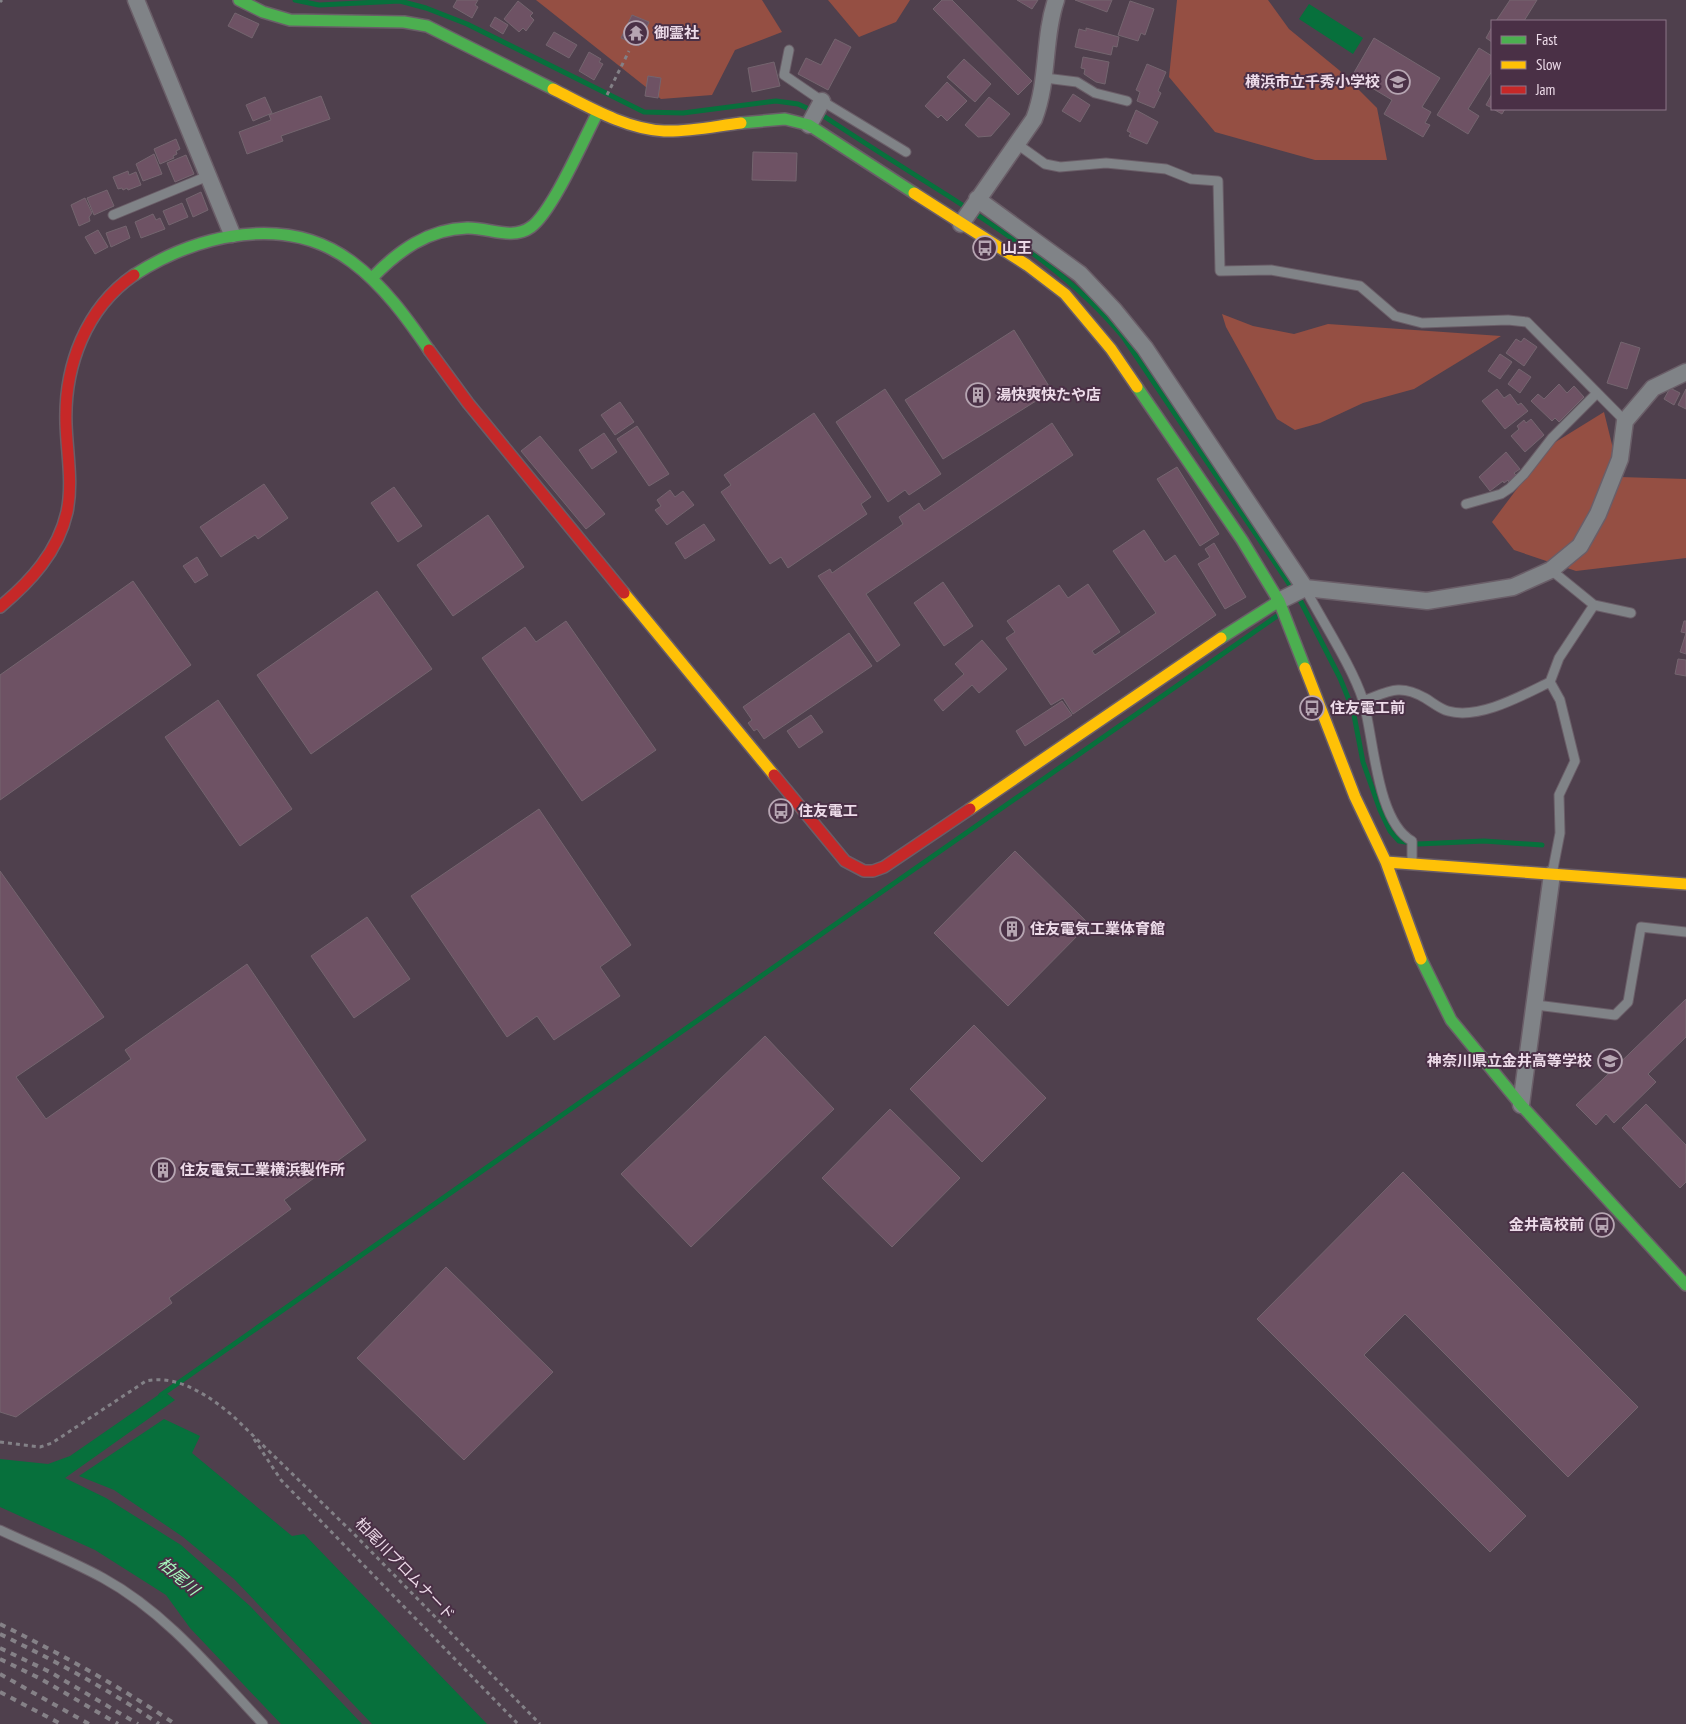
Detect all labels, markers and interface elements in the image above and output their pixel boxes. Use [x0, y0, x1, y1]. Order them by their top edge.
temple icon: 御霊社 [623, 20, 649, 46]
legend [1491, 20, 1666, 110]
place label: 御霊社 [654, 23, 699, 42]
text: Fast [1536, 30, 1557, 49]
text: Slow [1536, 55, 1561, 74]
school or university icon: 横浜市立千秀小学校 [1385, 69, 1411, 95]
place label: 横浜市立千秀小学校 [1245, 72, 1380, 91]
text: Jam [1535, 80, 1555, 99]
bus stop icon: 山王 [972, 235, 998, 261]
place label: 山王 [1002, 238, 1032, 257]
building icon: 湯快爽快たや店 [965, 382, 991, 408]
place label: 湯快爽快たや店 [996, 385, 1101, 404]
bus stop icon: 住友電工前 [1299, 695, 1325, 721]
place label: 住友電工前 [1330, 698, 1405, 717]
bus stop icon: 住友電工 [768, 798, 794, 824]
place label: 住友電工 [798, 801, 858, 820]
building icon: 住友電気工業体育館 [999, 916, 1025, 942]
place label: 住友電気工業体育館 [1030, 919, 1165, 938]
school or university icon: 神奈川県立金井高等学校 [1597, 1048, 1623, 1074]
place label: 神奈川県立金井高等学校 [1426, 1051, 1592, 1070]
building icon: 住友電気工業横浜製作所 [150, 1157, 176, 1183]
place label: 住友電気工業横浜製作所 [180, 1160, 345, 1179]
bus stop icon: 金井高校前 [1589, 1212, 1615, 1238]
place label: 金井高校前 [1509, 1215, 1584, 1234]
street label: 柏尾川プロムナード [352, 1513, 459, 1624]
water label: 柏尾川 [154, 1553, 205, 1601]

